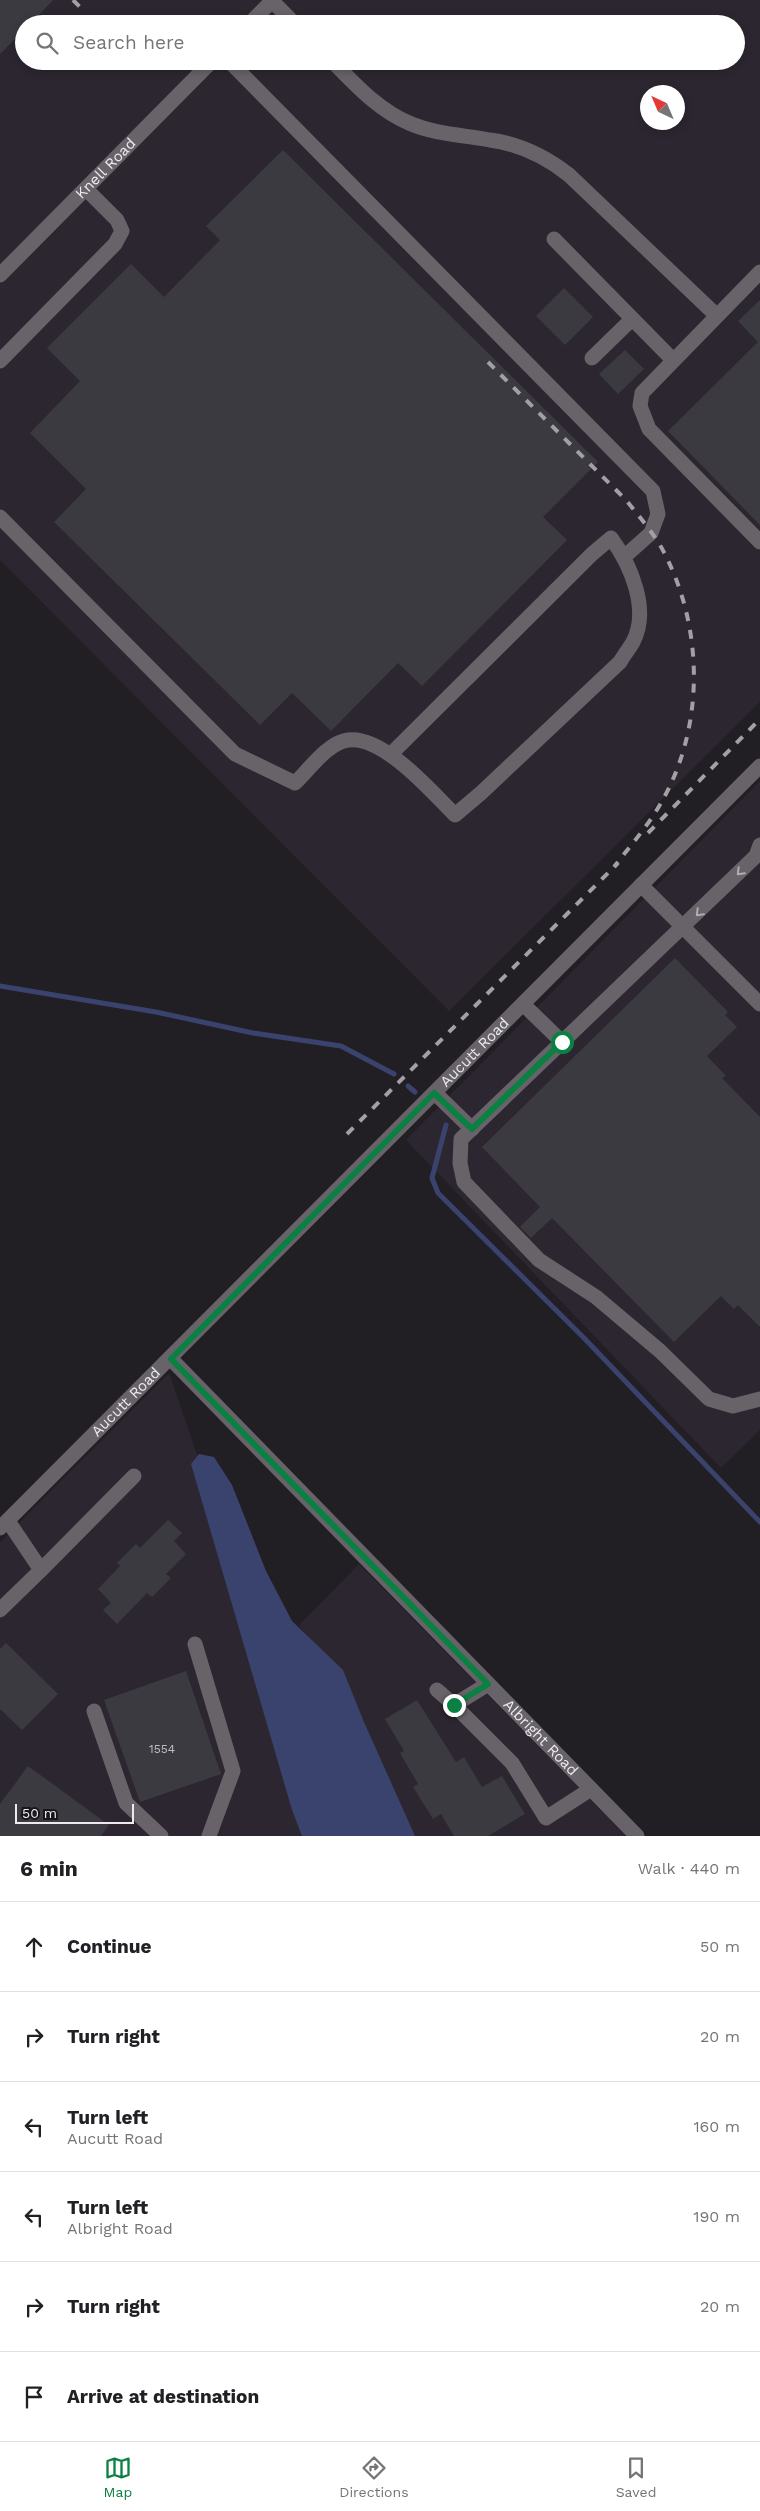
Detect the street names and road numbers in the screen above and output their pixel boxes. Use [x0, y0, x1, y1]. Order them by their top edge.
street label: Knell Road [72, 134, 139, 203]
street label: Aucutt Road [436, 1014, 513, 1090]
street label: Aucutt Road [88, 1364, 164, 1440]
street label: Albright Road [500, 1696, 582, 1779]

